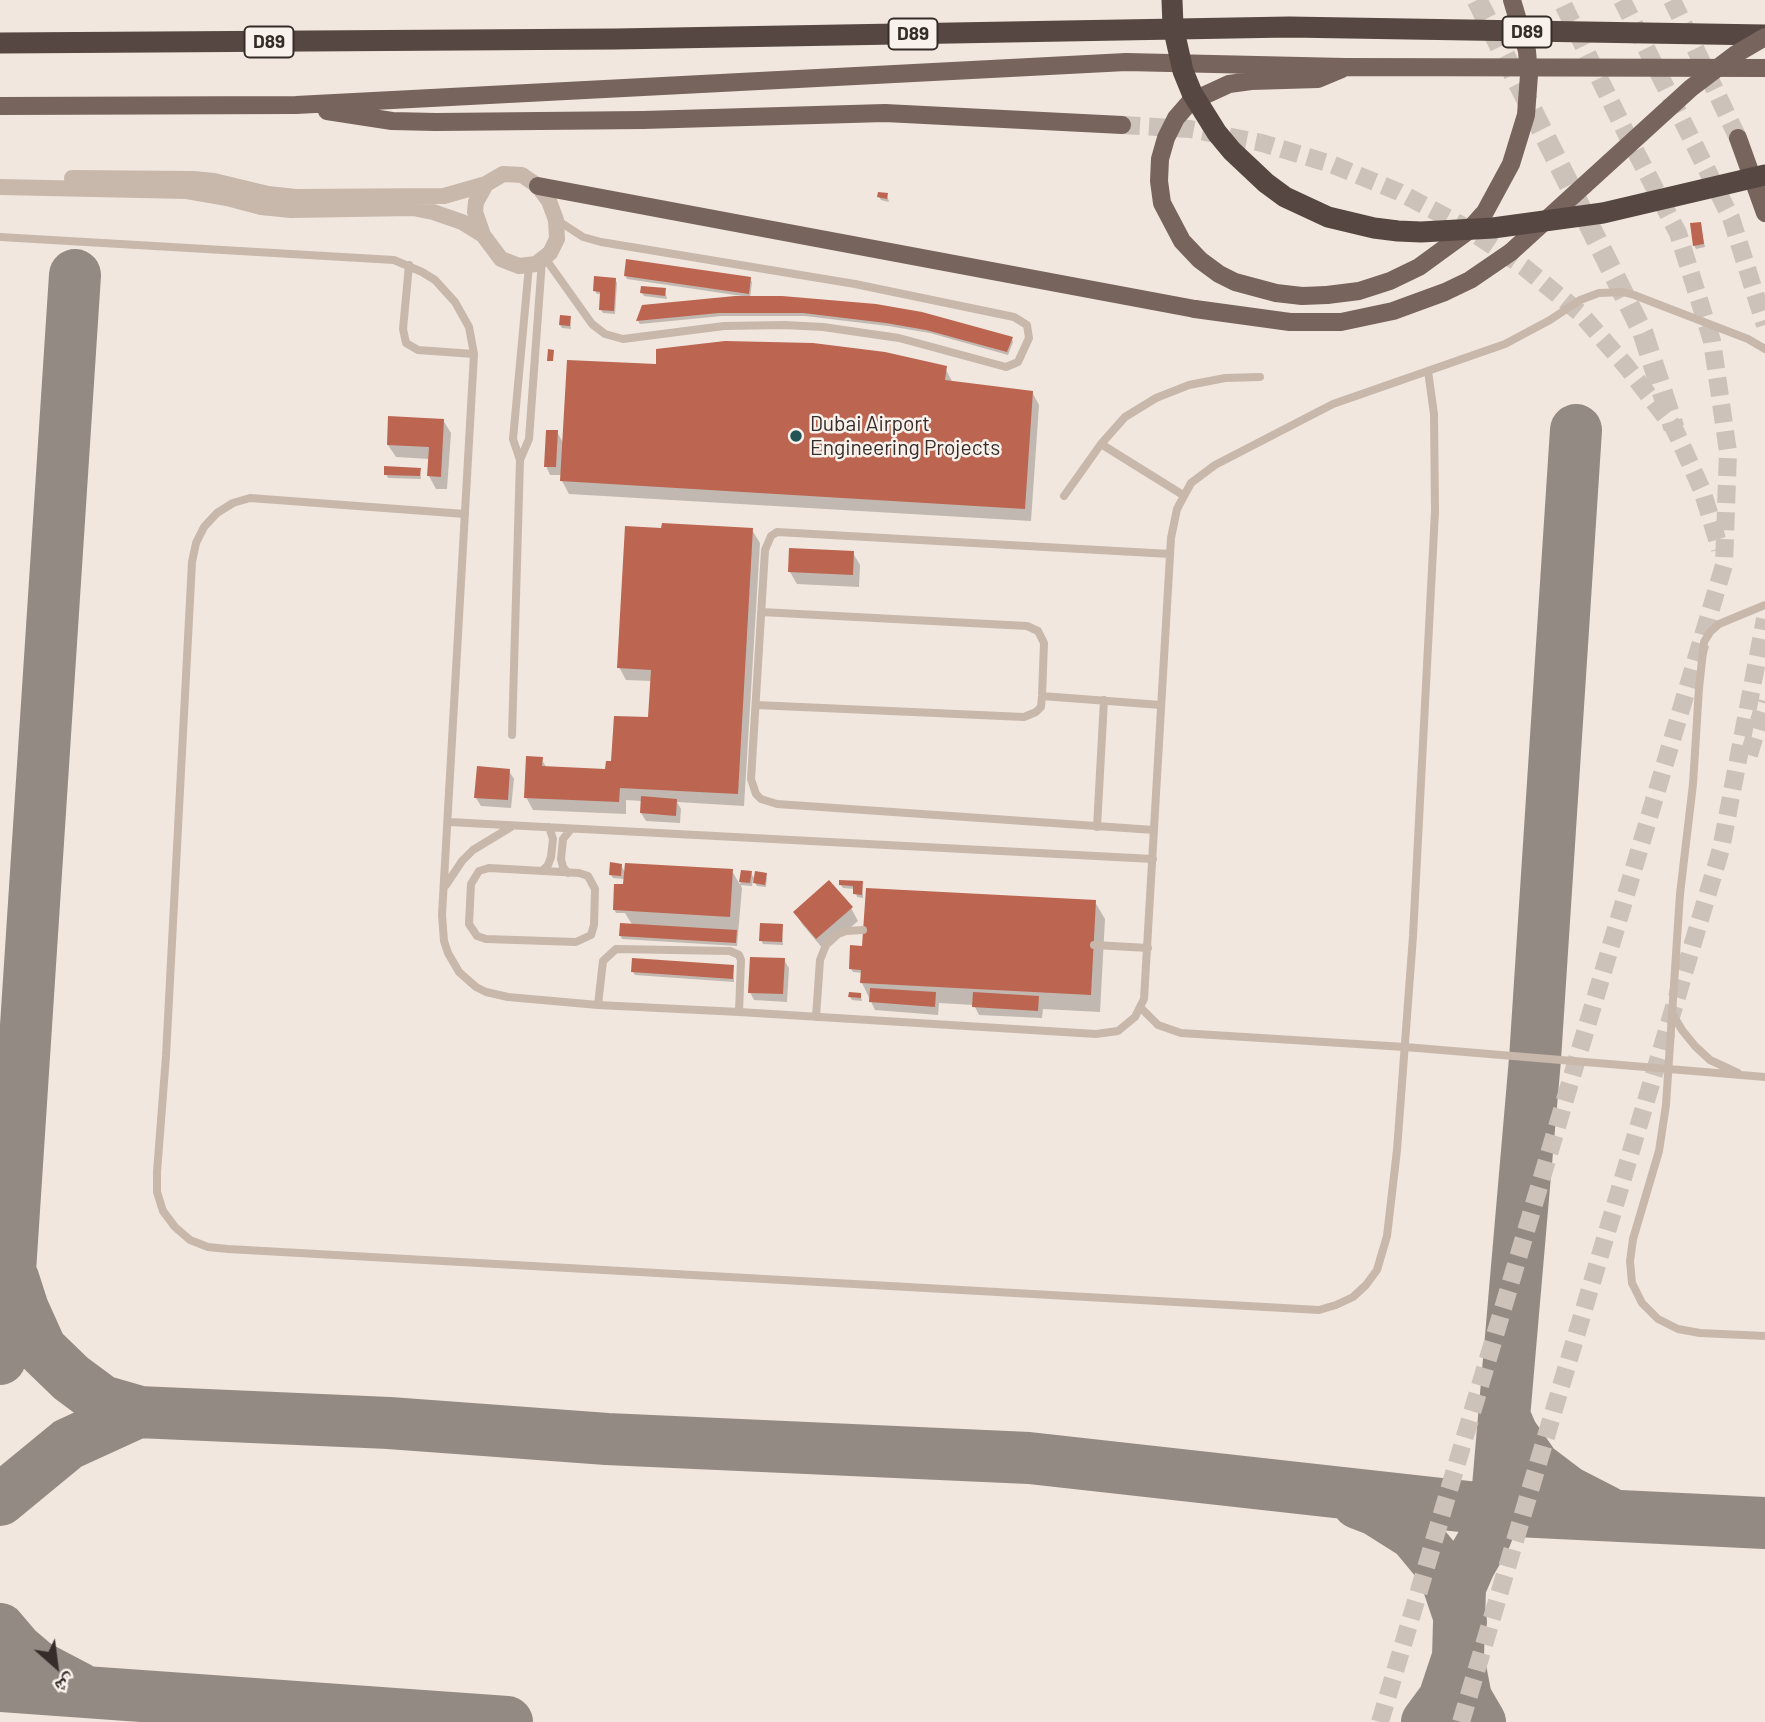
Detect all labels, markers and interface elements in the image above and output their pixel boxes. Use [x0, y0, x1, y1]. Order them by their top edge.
road number: D89 [1502, 16, 1552, 48]
road number: D89 [888, 18, 937, 50]
road number: D89 [244, 26, 294, 58]
place label: Dubai Airport Engineering Projects [810, 411, 1000, 461]
marker: Dubai Airport Engineering Projects [788, 428, 804, 444]
north arrow [21, 1631, 91, 1701]
text: ش [52, 1670, 80, 1700]

